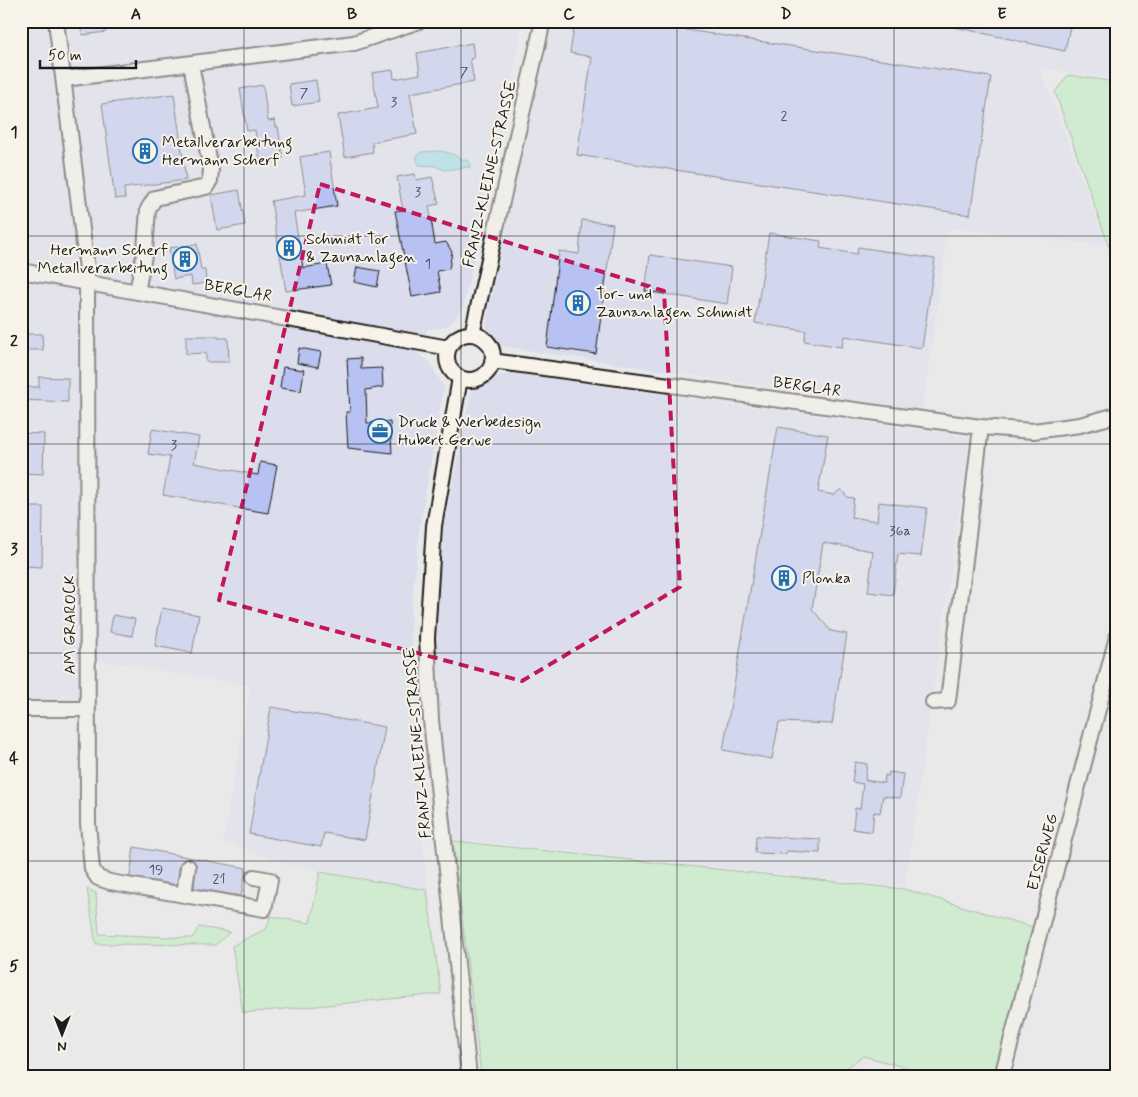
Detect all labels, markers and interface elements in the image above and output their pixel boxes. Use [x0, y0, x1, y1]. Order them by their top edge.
text: A [131, 4, 141, 25]
text: B [347, 4, 357, 25]
text: C [563, 4, 575, 25]
text: D [780, 4, 792, 25]
text: E [997, 4, 1007, 25]
scale bar [40, 38, 136, 70]
text: 50 m [48, 46, 82, 66]
house number: 7 [460, 63, 469, 81]
street label: FRANZ-KLEINE-STRASSE [458, 78, 522, 270]
house number: 7 [300, 84, 309, 102]
house number: 3 [391, 93, 397, 111]
house number: 2 [781, 107, 788, 125]
text: 1 [10, 122, 18, 143]
place label: Metallverarbeitung Hermann Scherf [162, 132, 293, 171]
building icon: Metallverarbeitung Hermann Scherf [132, 138, 158, 164]
house number: 3 [415, 183, 421, 201]
place label: Schmidt Tor & Zaunanlagen [306, 229, 416, 269]
building icon: Schmidt Tor & Zaunanlagen [276, 235, 302, 261]
place label: Hermann Scherf Metallverarbeitung [37, 240, 168, 280]
building icon: Hermann Scherf Metallverarbeitung [172, 246, 198, 272]
house number: 1 [425, 255, 431, 273]
street label: BERGLAR [202, 275, 274, 307]
place label: Tor- und Zaunanlagen Schmidt [596, 284, 753, 324]
building icon: Tor- und Zaunanlagen Schmidt [565, 290, 591, 316]
text: 2 [10, 331, 18, 352]
street label: BERGLAR [772, 372, 842, 402]
place label: Druck & Werbedesign Hubert Gerwe [398, 412, 541, 451]
office icon: Druck & Werbedesign Hubert Gerwe [367, 418, 393, 444]
house number: 3 [171, 436, 177, 454]
house number: 36a [889, 522, 911, 540]
text: 3 [10, 539, 18, 560]
building icon: Plonka [771, 565, 797, 591]
place label: Plonka [802, 568, 851, 589]
street label: AM GRAROCK [60, 575, 81, 675]
street label: FRANZ-KLEINE-STRASSE [399, 647, 437, 839]
text: 4 [9, 748, 19, 769]
street label: EISERWEG [1023, 811, 1063, 893]
house number: 19 [149, 861, 163, 879]
house number: 21 [213, 870, 225, 888]
text: 5 [9, 956, 19, 977]
north arrow [38, 1010, 88, 1060]
text: N [57, 1037, 67, 1055]

